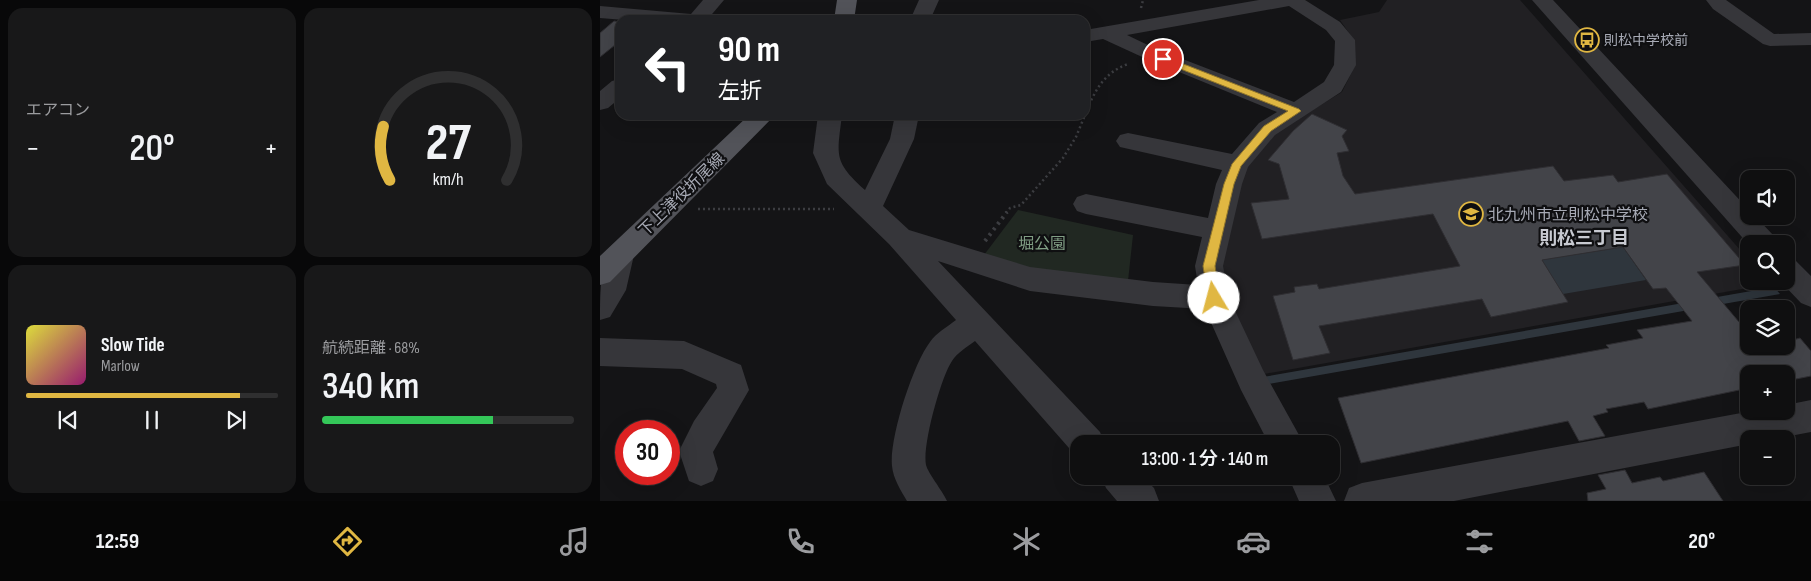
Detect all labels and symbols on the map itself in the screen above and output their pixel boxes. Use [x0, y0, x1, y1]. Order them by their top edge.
bus stop icon: 則松中学校前 [1574, 27, 1600, 53]
place label: 則松中学校前 [1604, 32, 1688, 49]
pin [1142, 38, 1184, 80]
street label: 下上津役折尾線 [635, 149, 729, 241]
school or university icon: 北九州市立則松中学校 [1458, 201, 1484, 227]
place label: 北九州市立則松中学校 [1488, 206, 1648, 225]
district label: 則松三丁目 [1539, 228, 1629, 249]
park label: 堀公園 [1018, 235, 1066, 254]
position arrow [1187, 271, 1239, 323]
speed limit sign: 30 [615, 420, 680, 485]

